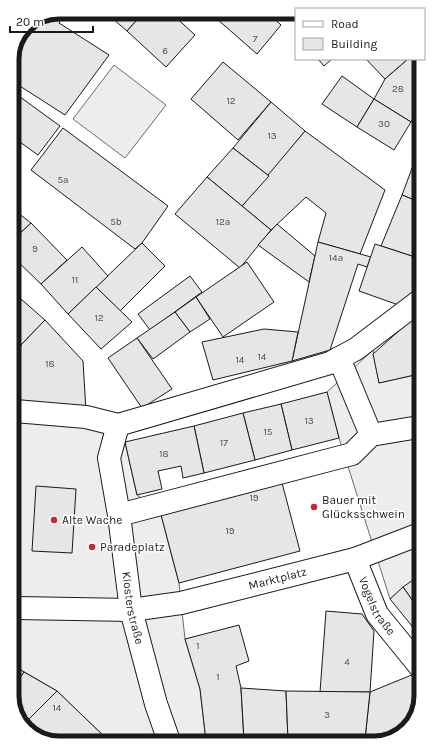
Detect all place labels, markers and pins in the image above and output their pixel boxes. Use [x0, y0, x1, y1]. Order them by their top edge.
place label: Bauer mit Glücksschwein [322, 493, 405, 521]
marker: Bauer mit Glücksschwein [309, 502, 319, 512]
place label: Alte Wache [62, 513, 122, 527]
marker: Alte Wache [49, 515, 59, 525]
place label: Paradeplatz [100, 540, 165, 554]
marker: Paradeplatz [87, 542, 97, 552]

